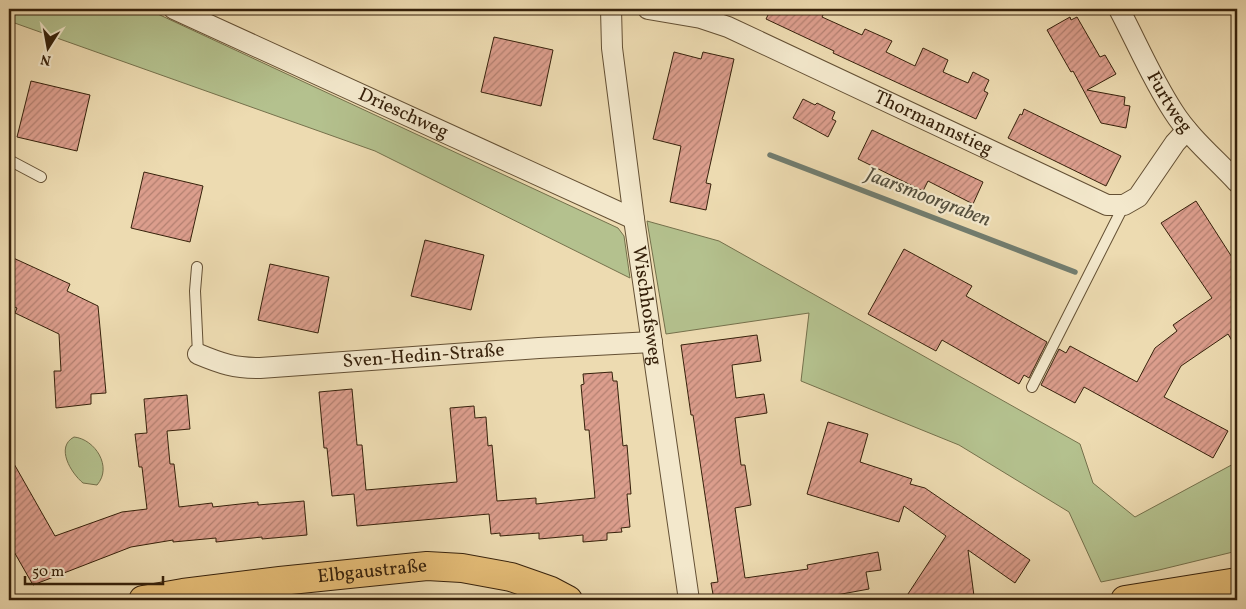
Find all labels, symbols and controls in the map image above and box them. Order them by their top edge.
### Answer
north arrow [22,22,72,72]
text: N [39,49,53,70]
street label: Furtweg [1140,67,1198,139]
street label: Drieschweg [354,82,453,146]
street label: Thormannstieg [870,84,997,162]
water label: Jaarsmoorgraben [860,161,995,235]
street label: Wischhofsweg [625,244,668,367]
street label: Sven-Hedin-Straße [342,338,505,375]
street label: Elbgaustraße [316,553,428,590]
scale bar [25,554,162,586]
text: 50 m [32,562,64,583]

